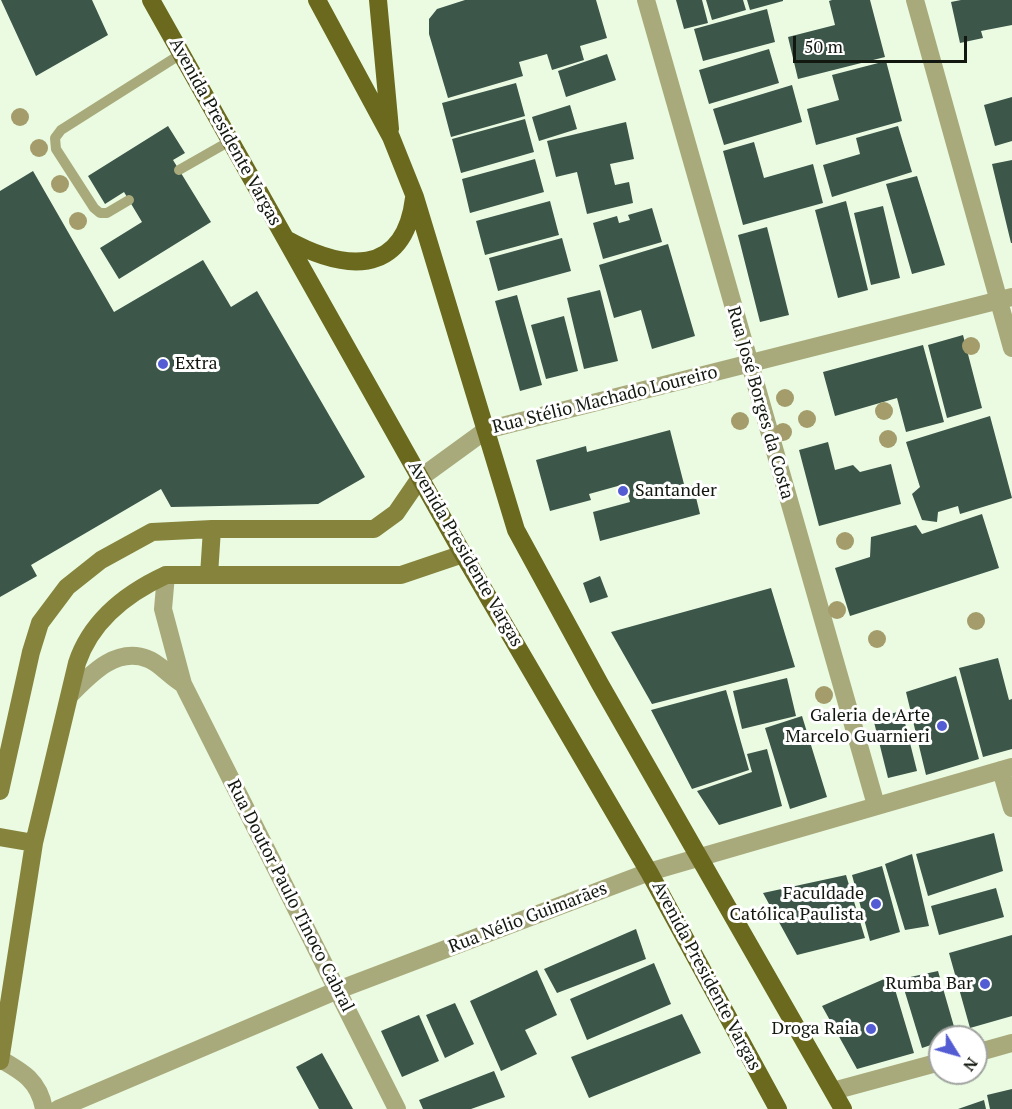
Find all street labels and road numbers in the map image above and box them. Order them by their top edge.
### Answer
street label: Avenida Presidente Vargas [164,34,286,230]
street label: Rua José Borges da Costa [722,304,798,502]
street label: Rua Stélio Machado Loureiro [490,362,720,438]
street label: Avenida Presidente Vargas [403,457,527,651]
street label: Rua Doutor Paulo Tinoco Cabral [222,776,358,1016]
street label: Rua Nélio Guimarães [446,878,610,958]
street label: Avenida Presidente Vargas [647,878,765,1074]

